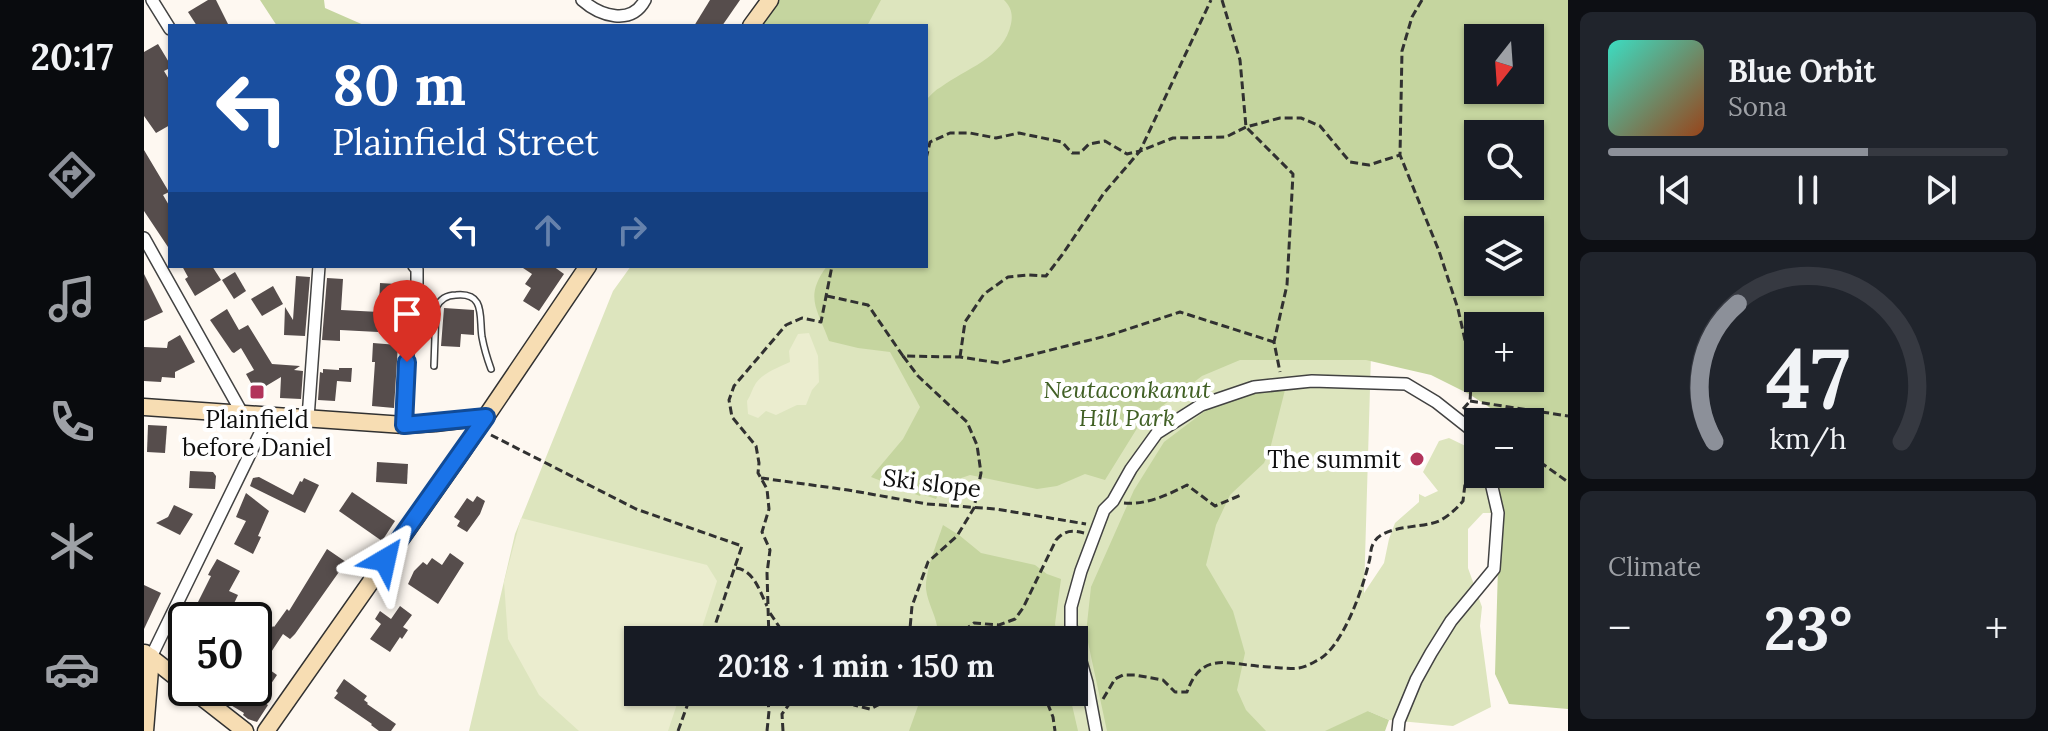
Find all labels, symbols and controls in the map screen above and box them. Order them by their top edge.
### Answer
north arrow [1464,24,1544,104]
map controls [1464,24,1544,488]
text: 20:17 [31,34,113,80]
text: 80 m [332,49,466,120]
text: Blue Orbit [1728,52,1876,90]
icon: left [200,56,304,160]
text: Sona [1728,90,1787,123]
text: Plainfield Street [332,119,599,165]
button: search [1464,120,1544,200]
icon: directions [44,147,100,203]
icon: previous [1653,168,1697,212]
icon: pause [1786,168,1830,212]
icon: next [1919,168,1963,212]
icon: left [442,208,486,252]
icon: ahead [526,208,570,252]
icon: right [610,208,654,252]
button: layers [1464,216,1544,296]
icon: music [44,271,100,327]
pin [373,280,441,362]
icon: arrive [385,292,429,336]
button: + [1464,312,1544,392]
text: 47 [1766,323,1850,430]
park label: Neutaconkanut Hill Park [1043,374,1211,433]
marker: Plainfield before Daniel [248,383,266,401]
icon: phone [44,394,100,450]
place label: Plainfield before Daniel [182,404,332,463]
button: − [1464,408,1544,488]
text: km/h [1769,420,1847,457]
place label: The summit [1267,444,1402,475]
marker: The summit [1408,450,1426,468]
street label: Ski slope [881,462,983,504]
icon: climate [44,518,100,574]
position arrow [343,518,427,602]
text: Climate [1608,550,1701,583]
text: 23° [1764,590,1852,666]
text: − [1608,600,1631,656]
text: + [1985,600,2008,656]
speed limit sign: 50 [168,602,272,706]
icon: car [44,641,100,697]
text: 20:18 · 1 min · 150 m [718,647,994,685]

